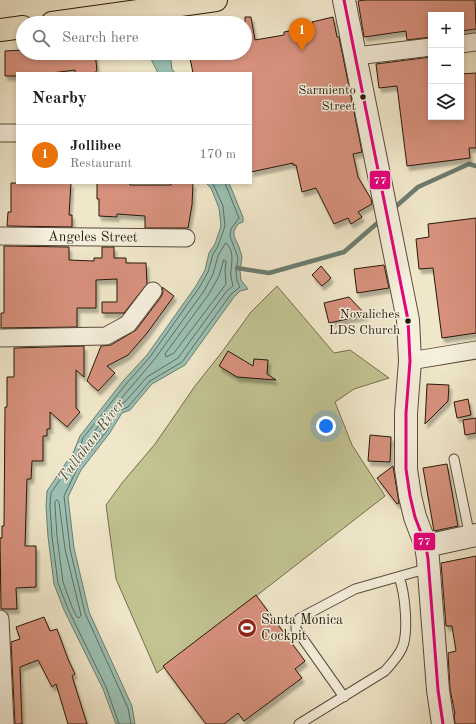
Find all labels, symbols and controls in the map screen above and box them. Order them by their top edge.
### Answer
map controls [428,12,464,120]
button: + [428,12,464,48]
search box [16,16,252,60]
pin: 1 [289,18,315,51]
icon: search [30,27,52,49]
text: Search here [62,31,139,46]
button: − [428,48,464,84]
place label: Sarmiento Street [298,84,356,113]
button: layers [428,84,464,120]
text: Nearby [32,90,87,107]
marker: Sarmiento Street [358,92,368,102]
text: Jollibee [70,139,121,154]
text: 1 [41,148,49,161]
text: 170 m [199,148,236,161]
text: Restaurant [70,157,132,170]
line badge: 77 [369,170,391,190]
text: 77 [374,176,386,187]
street label: Angeles Street [48,230,138,244]
place label: Novaliches LDS Church [329,308,400,337]
marker: Novaliches LDS Church [403,316,413,326]
water label: Tullahan River [56,396,128,485]
your location [316,416,336,436]
line badge: 77 [413,532,436,551]
text: 77 [418,537,430,548]
place label: Santa Monica Cockpit [261,613,343,643]
sports icon: Santa Monica Cockpit [236,617,258,639]

